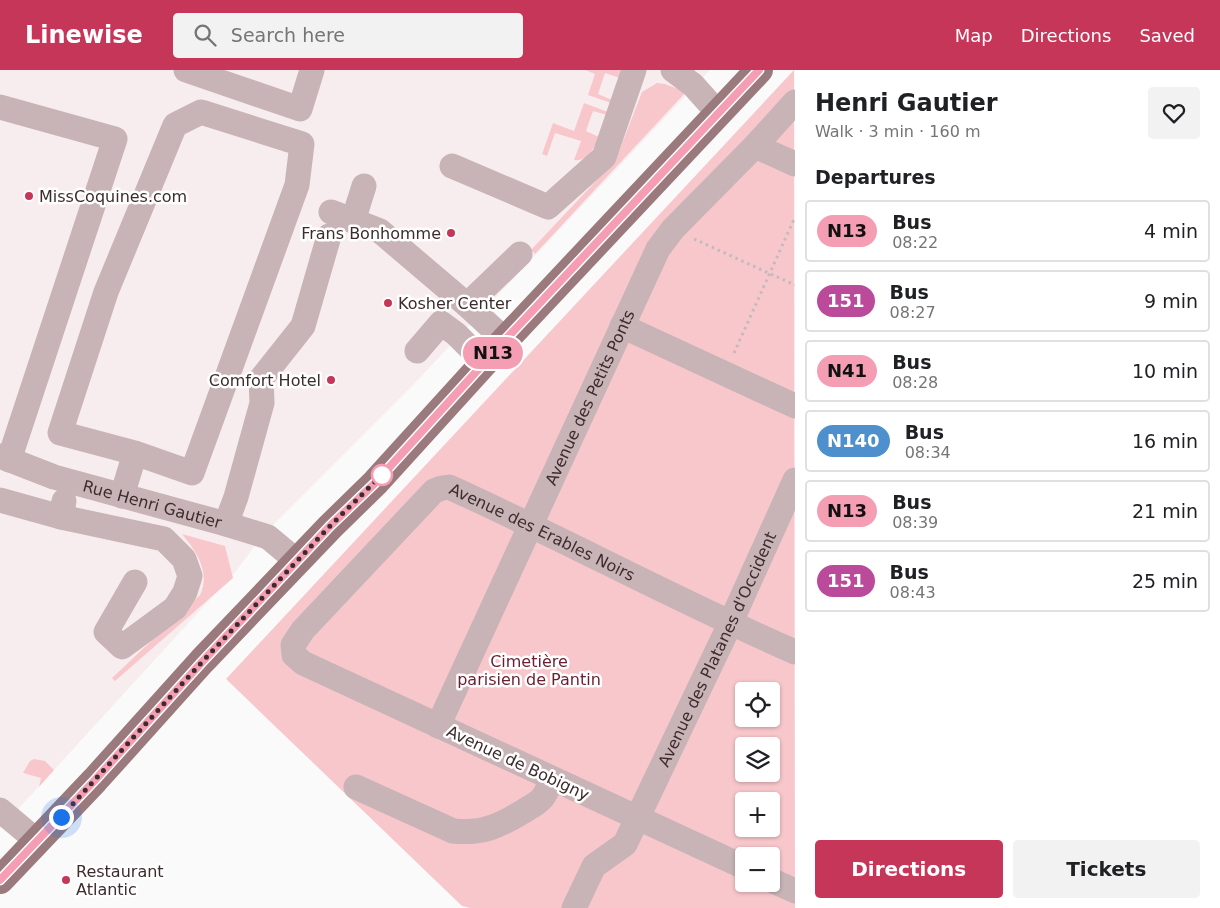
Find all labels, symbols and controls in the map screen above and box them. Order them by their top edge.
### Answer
search box [173,13,523,58]
text: Linewise [25,21,143,49]
icon: search [191,21,219,49]
text: Search here [231,24,345,46]
text: Map [955,25,993,46]
text: Directions [1021,25,1111,46]
text: Saved [1139,25,1195,46]
button: heart [1148,87,1200,139]
text: Henri Gautier [815,89,998,117]
text: Walk · 3 min · 160 m [815,122,980,141]
text: Departures [815,166,936,188]
place label: MissCoquines.com [39,187,187,206]
marker: MissCoquines.com [23,190,35,202]
text: Bus [892,211,931,233]
text: N13 [827,220,867,241]
text: 4 min [1144,220,1198,242]
place label: Frans Bonhomme [301,224,441,243]
marker: Frans Bonhomme [445,227,457,239]
text: 08:22 [892,233,938,252]
text: Bus [890,281,929,303]
text: 151 [827,290,865,311]
text: 9 min [1144,290,1198,312]
place label: Kosher Center [398,294,512,313]
marker: Kosher Center [382,297,394,309]
text: 08:27 [890,303,936,322]
street label: Avenue des Petits Ponts [541,307,638,488]
line badge: N13 [464,337,522,369]
text: N13 [473,342,513,363]
text: Bus [892,351,931,373]
text: N41 [827,360,867,381]
text: 10 min [1132,360,1198,382]
place label: Comfort Hotel [209,371,321,390]
text: 08:28 [892,373,938,392]
marker: Comfort Hotel [325,374,337,386]
text: Bus [905,421,944,443]
text: N140 [827,430,880,451]
text: 16 min [1132,430,1198,452]
text: 08:34 [905,443,951,462]
unlabelled marker [371,464,393,486]
street label: Rue Henri Gautier [81,476,224,532]
street label: Avenue des Erables Noirs [447,479,638,585]
text: Bus [892,491,931,513]
text: N13 [827,500,867,521]
text: 21 min [1132,500,1198,522]
text: 08:39 [892,513,938,532]
street label: Avenue des Platanes d'Occident [654,529,780,770]
text: Bus [890,561,929,583]
text: 151 [827,570,865,591]
text: 25 min [1132,570,1198,592]
text: 08:43 [890,583,936,602]
park label: Cimetière parisien de Pantin [457,652,601,689]
map controls [735,682,780,892]
button: locate [735,682,780,727]
street label: Avenue de Bobigny [444,722,592,804]
button: layers [735,737,780,782]
button: + [735,792,780,837]
your location [49,805,74,830]
button: Directions [815,840,1003,898]
button: Tickets [1013,840,1200,898]
button: − [735,847,780,892]
place label: Restaurant Atlantic [76,862,164,899]
marker: Restaurant Atlantic [60,874,72,886]

